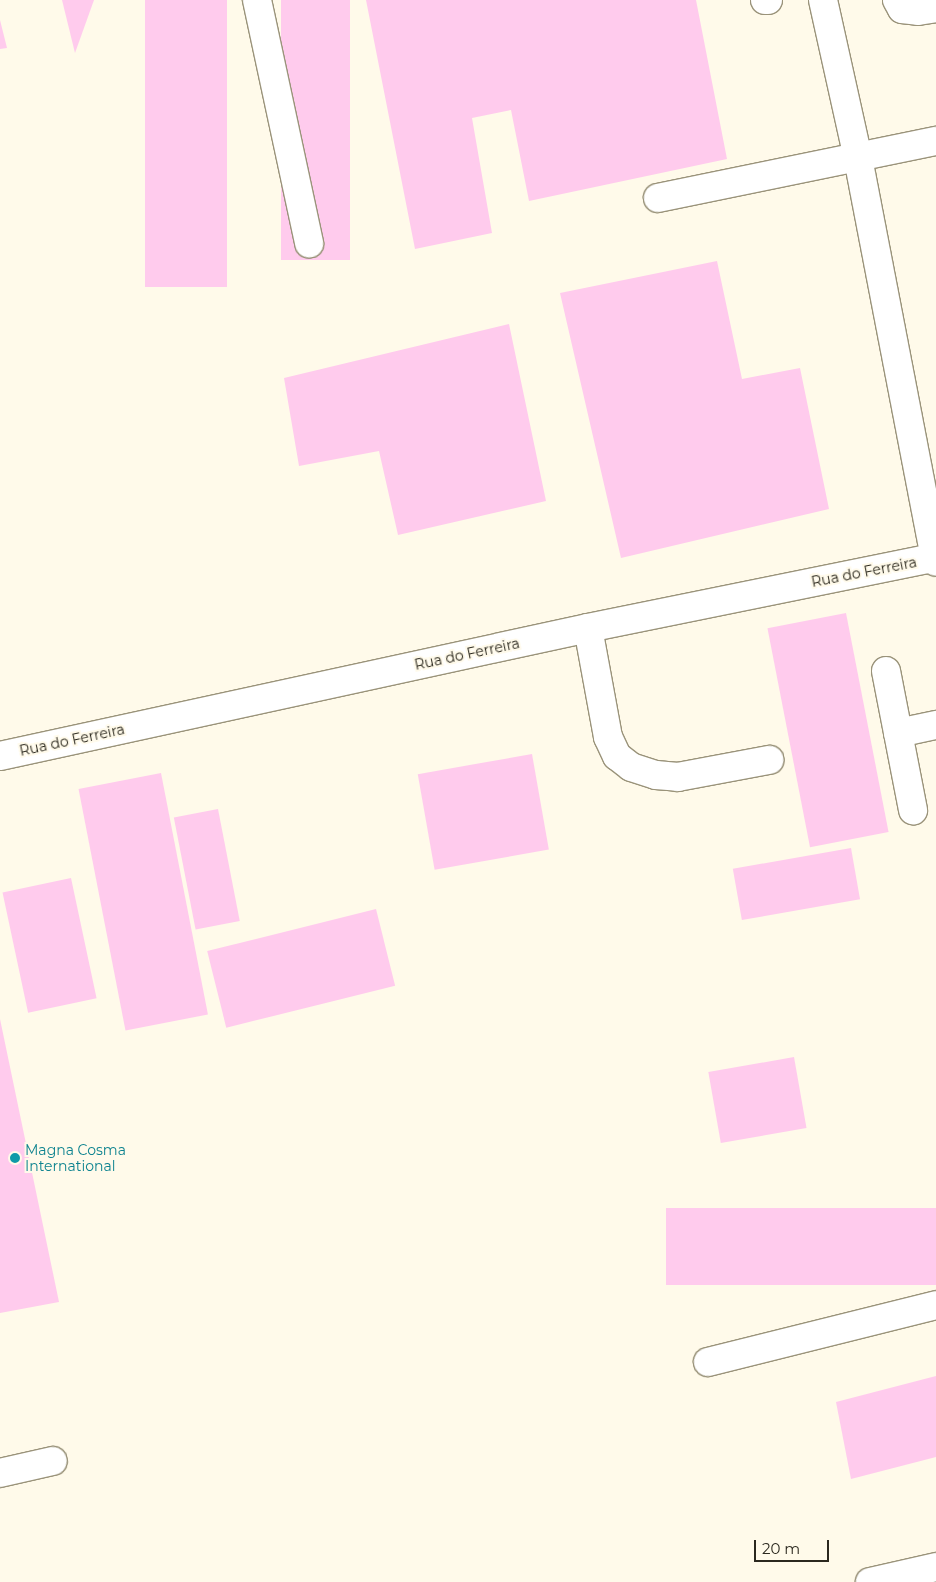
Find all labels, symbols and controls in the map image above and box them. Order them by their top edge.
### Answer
street label: Rua do Ferreira [810,554,918,590]
street label: Rua do Ferreira [413,635,521,673]
street label: Rua do Ferreira [18,721,126,759]
place label: Magna Cosma International [25,1142,126,1174]
marker: Magna Cosma International [9,1152,21,1164]
scale bar [756,1530,831,1562]
text: 20 m [762,1539,800,1558]

